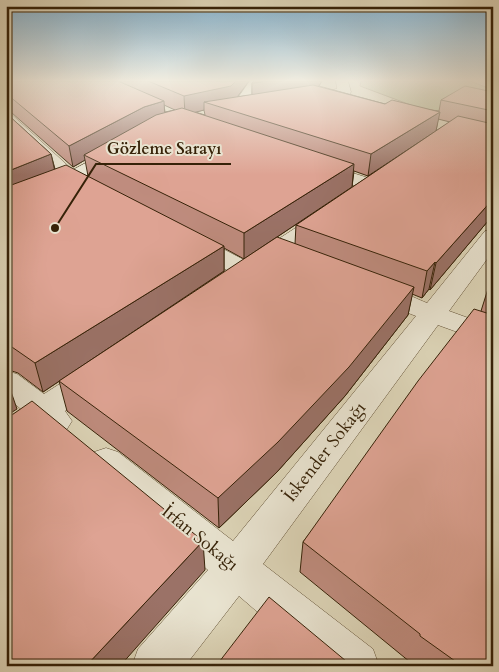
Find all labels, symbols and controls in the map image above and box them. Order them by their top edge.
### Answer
callout: Gözleme Sarayı [96,133,231,164]
text: Gözleme Sarayı [107,138,221,160]
street label: İskender Sokağı [278,397,372,507]
street label: İrfan Sokağı [156,499,244,577]

